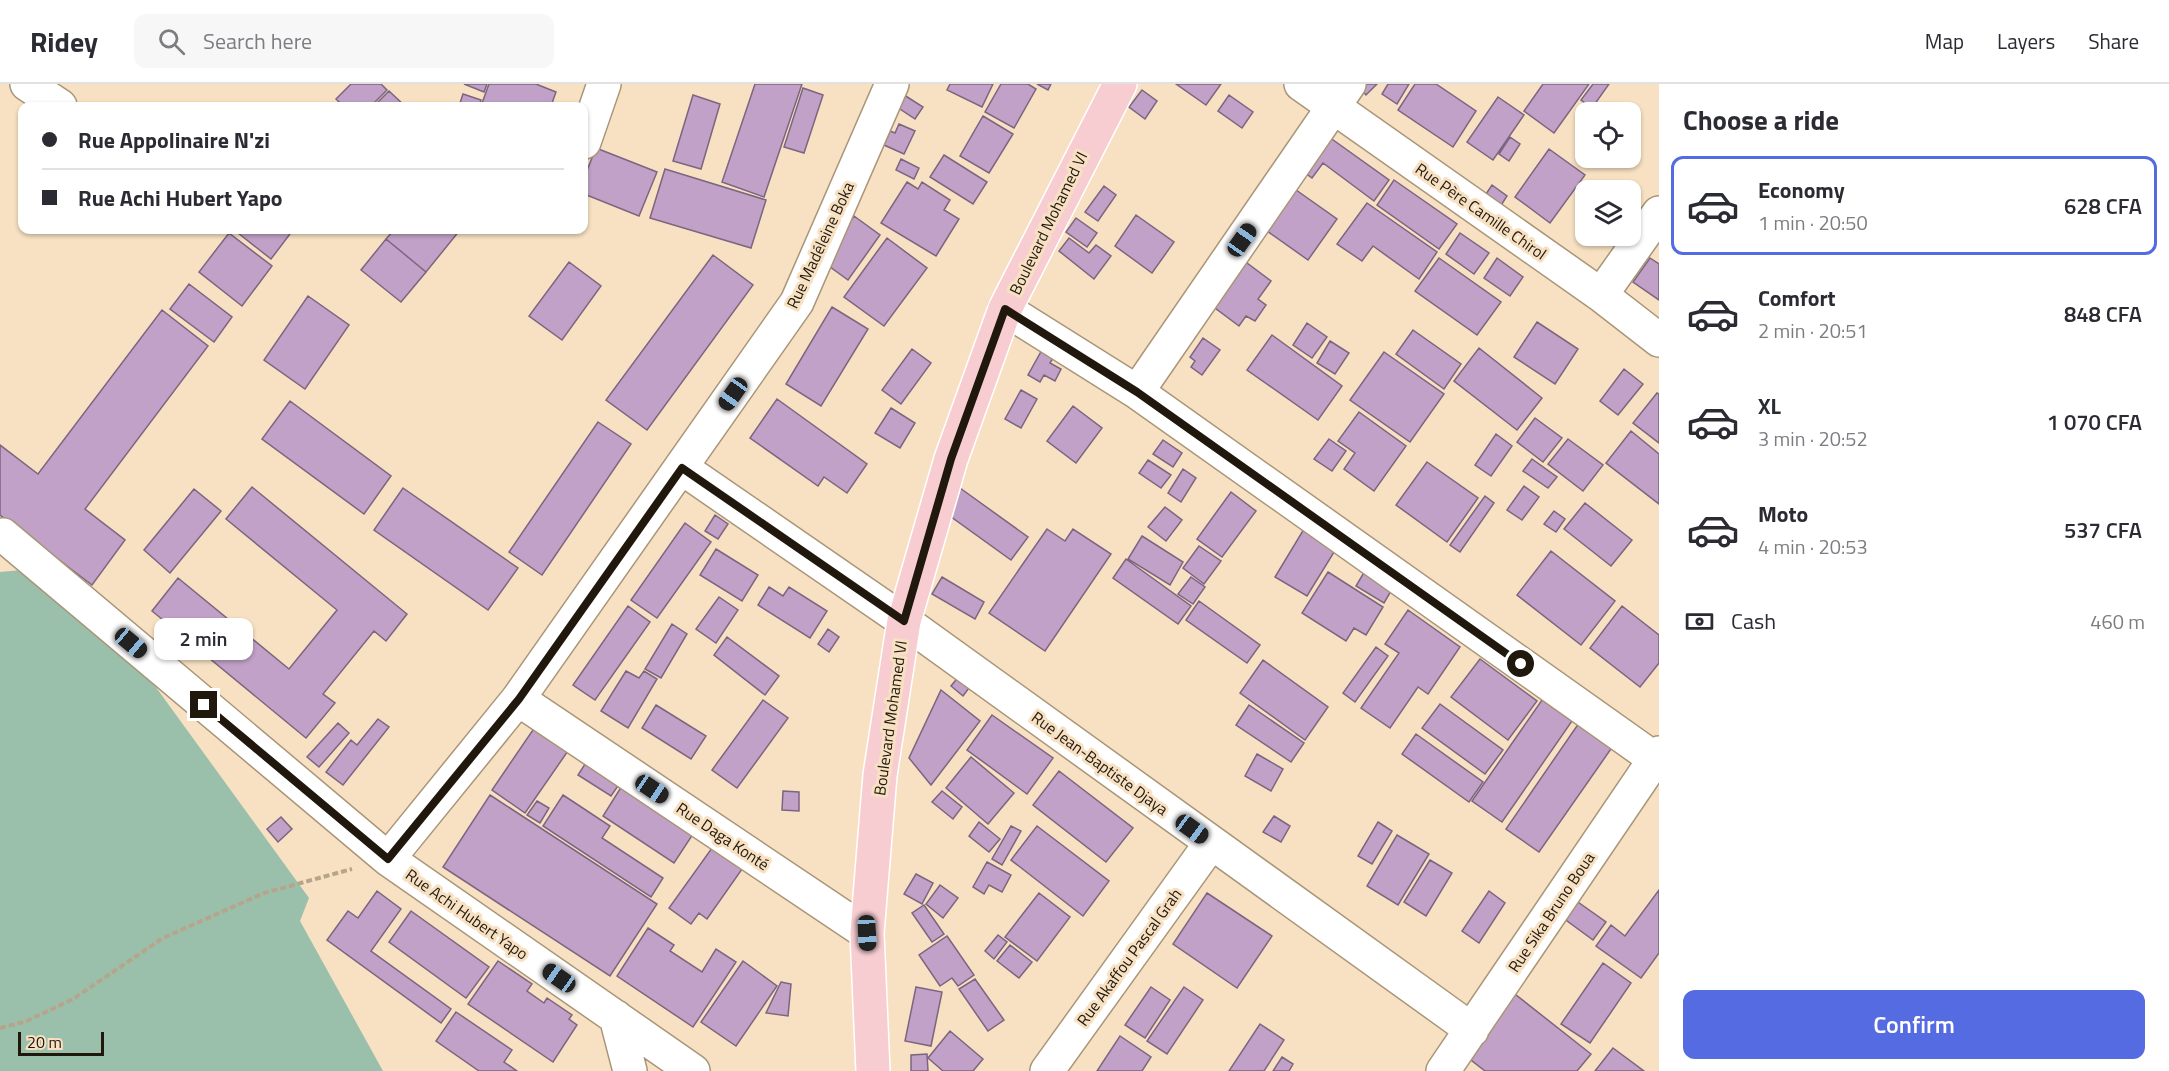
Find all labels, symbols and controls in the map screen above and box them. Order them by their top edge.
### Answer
search box [134,14,554,68]
text: Ridey [30,20,98,63]
text: Search here [203,24,312,58]
icon: search [155,25,188,58]
text: Map [1925,25,1964,57]
text: Layers [1997,25,2055,57]
text: Share [2088,25,2139,57]
text: Choose a ride [1683,99,1839,140]
map controls [1575,102,1641,246]
button: locate [1575,102,1641,168]
text: Rue Appolinaire N'zi [78,123,270,157]
street label: Boulevard Mohamed VI [1003,147,1093,299]
street label: Rue Père Camille Chirol [1411,157,1551,265]
text: Economy [1758,173,1845,207]
street label: Rue Madéleine Boka [780,178,860,312]
icon: car [1686,179,1740,233]
button: layers [1575,180,1641,246]
text: Rue Achi Hubert Yapo [78,181,283,215]
text: 628 CFA [2064,189,2142,223]
text: 1 min · 20:50 [1758,207,1868,238]
car [1224,220,1260,260]
text: Comfort [1758,281,1836,315]
icon: car [1686,287,1740,341]
text: 848 CFA [2064,297,2142,331]
text: 2 min · 20:51 [1758,315,1868,346]
car [715,374,751,414]
text: XL [1758,389,1781,423]
icon: car [1686,395,1740,449]
text: 1 070 CFA [2047,405,2142,439]
text: 3 min · 20:52 [1758,423,1868,454]
text: Moto [1758,497,1808,531]
icon: car [1686,503,1740,557]
text: 537 CFA [2064,513,2142,547]
text: 4 min · 20:53 [1758,531,1868,562]
text: Cash [1731,604,1776,638]
icon: cash [1683,605,1716,638]
text: 460 m [2090,606,2145,637]
callout: 2 min [154,618,254,660]
text: 2 min [179,623,228,654]
car [111,625,151,661]
street label: Boulevard Mohamed VI [867,639,913,797]
route start [1507,650,1534,677]
route end [190,691,217,718]
street label: Rue Jean-Baptiste Djaya [1027,705,1173,821]
car [632,771,672,807]
street label: Rue Daga Konté [672,796,774,876]
car [1172,811,1212,847]
street label: Rue Sika Bruno Boua [1502,847,1600,977]
street label: Rue Achi Hubert Yapo [401,863,533,965]
street label: Rue Akaffou Pascal Grah [1071,883,1187,1031]
car [857,915,877,951]
car [539,960,579,996]
button: Confirm [1683,990,2145,1059]
scale bar [18,1029,104,1056]
text: 20 m [27,1030,62,1054]

